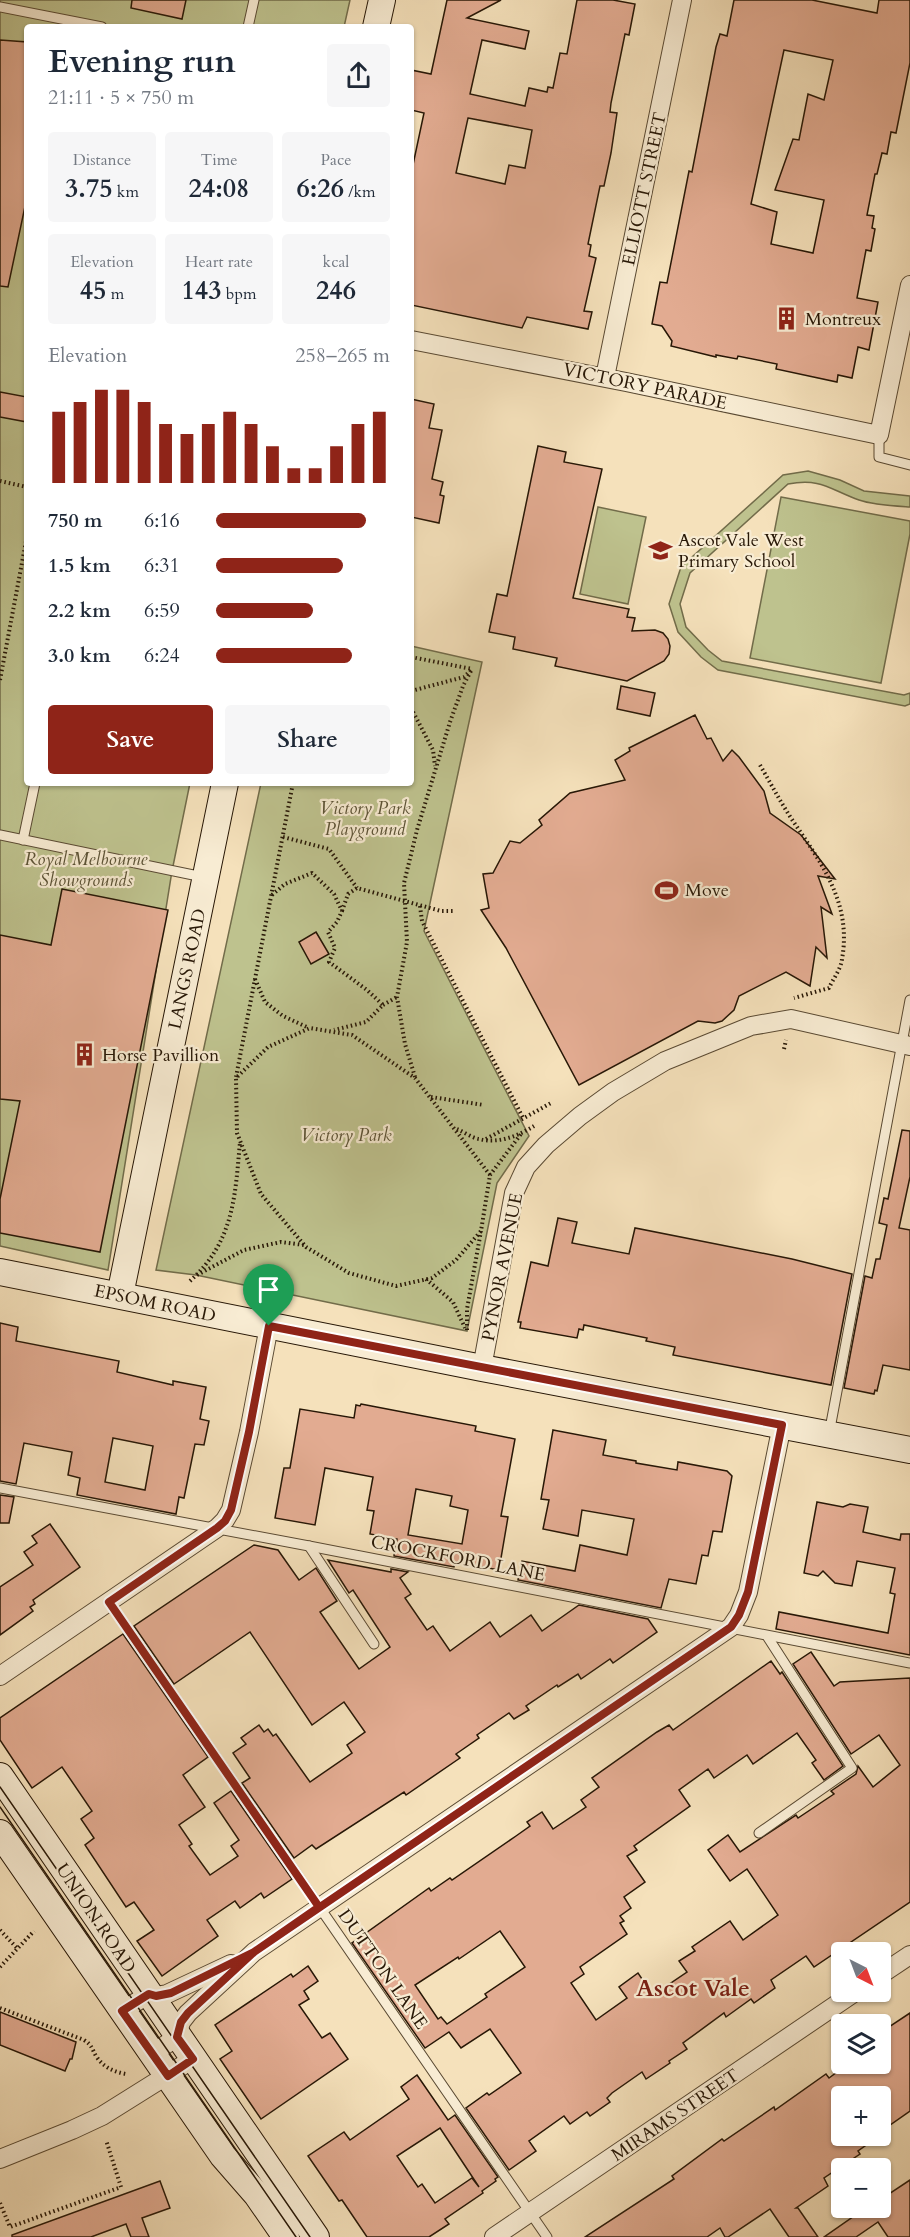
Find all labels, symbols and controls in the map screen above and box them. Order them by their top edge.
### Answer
text: Evening run [48,39,236,84]
button: share [327,44,390,107]
text: 21:11 · 5 × 750 m [48,84,194,111]
street label: ELLIOTT STREET [616,110,673,268]
text: Distance [73,149,131,171]
text: Time [200,149,238,171]
text: Pace [321,149,351,171]
text: 3.75 [65,171,113,206]
text: 24:08 [189,171,249,206]
text: 6:26 [296,171,344,206]
text: km [113,181,139,203]
text: /km [344,181,376,203]
text: Elevation [70,251,134,273]
text: Heart rate [185,251,253,273]
text: kcal [323,251,349,273]
text: 45 [80,273,106,308]
text: 143 [182,273,222,308]
text: 246 [316,273,356,308]
text: m [106,283,124,305]
text: bpm [222,283,256,305]
building icon: Montreux [774,306,800,332]
place label: Montreux [805,307,881,332]
text: Elevation [48,342,127,369]
text: 258–265 m [295,342,390,369]
street label: VICTORY PARADE [561,357,729,416]
text: 750 m [48,507,103,534]
text: 6:16 [144,507,180,534]
place label: Ascot Vale West Primary School [678,528,804,574]
school or university icon: Ascot Vale West Primary School [647,537,673,563]
text: 1.5 km [48,552,111,579]
text: 6:31 [144,552,180,579]
text: 2.2 km [48,597,111,624]
text: 6:59 [144,597,180,624]
text: 3.0 km [48,642,111,669]
text: 6:24 [144,642,180,669]
button: Save [48,705,213,774]
button: Share [225,705,390,774]
park label: Victory Park Playground [319,796,411,842]
park label: Royal Melbourne Showgrounds [25,847,149,893]
sports icon: Move [654,877,680,903]
place label: Move [685,878,729,903]
street label: LANGS ROAD [163,907,212,1032]
building icon: Horse Pavillion [71,1042,97,1068]
place label: Horse Pavillion [102,1043,220,1068]
park label: Victory Park [300,1123,392,1148]
street label: PYNOR AVENUE [476,1191,529,1343]
pin [243,1264,294,1326]
icon: arrive [252,1273,285,1306]
street label: EPSOM ROAD [92,1278,218,1329]
street label: CROCKFORD LANE [369,1529,547,1588]
street label: UNION ROAD [50,1858,142,1978]
street label: DUTTON LANE [332,1904,433,2034]
north arrow [831,1942,891,2002]
map controls [831,1942,891,2218]
district label: Ascot Vale [636,1972,750,2005]
button: layers [831,2014,891,2074]
street label: MIRAMS STREET [606,2063,744,2168]
button: + [831,2086,891,2146]
button: − [831,2158,891,2218]

